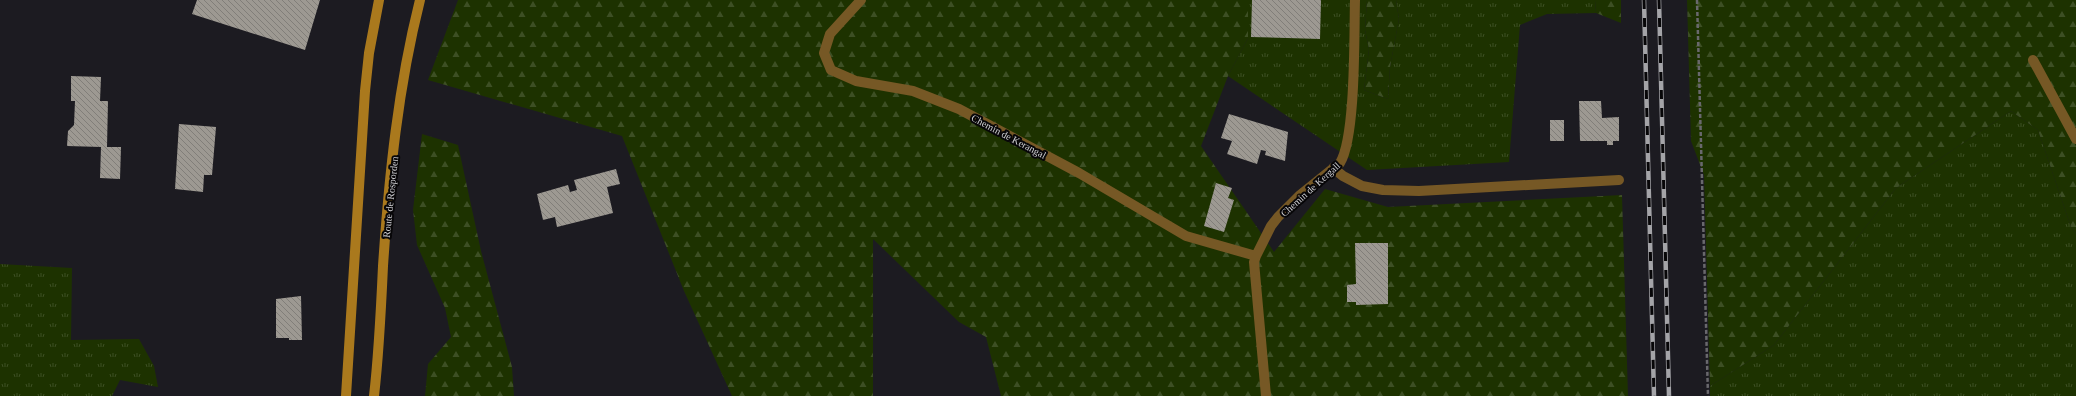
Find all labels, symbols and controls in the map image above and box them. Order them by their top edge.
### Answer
street label: Chemin de Kerangal [970,112,1048,161]
street label: Route de Rosporden [381,156,400,238]
street label: Chemin de Kergall [1278,160,1342,219]

